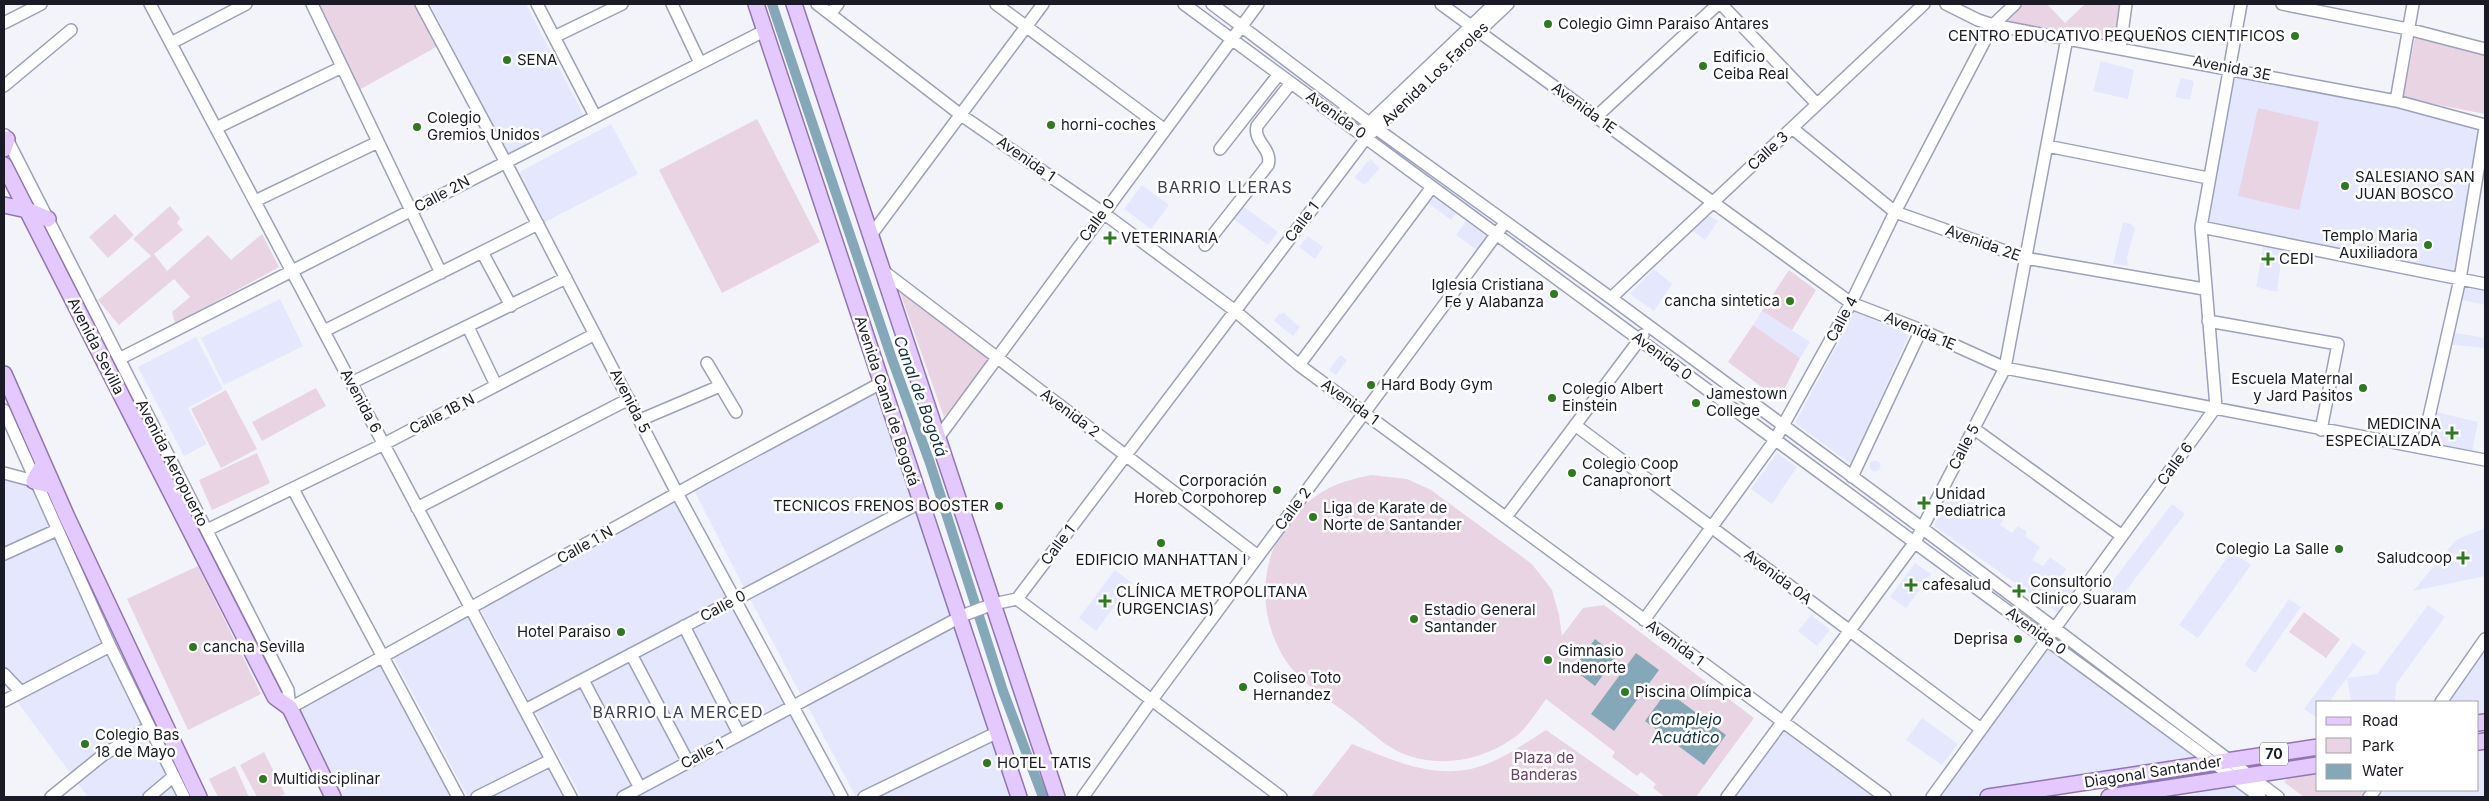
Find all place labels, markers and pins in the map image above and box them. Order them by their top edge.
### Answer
place label: Colegio Gimn Paraiso Antares [1558,14,1769,33]
marker: Colegio Gimn Paraiso Antares [1542,18,1554,30]
place label: CENTRO EDUCATIVO PEQUEÑOS CIENTIFICOS [1948,26,2285,45]
marker: CENTRO EDUCATIVO PEQUEÑOS CIENTIFICOS [2289,30,2301,42]
place label: Edificio Ceiba Real [1713,47,1789,83]
place label: SENA [517,50,557,69]
marker: SENA [501,54,513,66]
marker: Edificio Ceiba Real [1697,60,1709,72]
place label: Colegio Gremios Unidos [427,108,540,144]
place label: horni-coches [1061,115,1156,134]
marker: horni-coches [1045,119,1057,131]
marker: Colegio Gremios Unidos [411,121,423,133]
place label: SALESIANO SAN JUAN BOSCO [2355,167,2475,203]
marker: SALESIANO SAN JUAN BOSCO [2339,180,2351,192]
place label: Templo Maria Auxiliadora [2322,226,2418,262]
place label: VETERINARIA [1121,228,1218,247]
marker: VETERINARIA [1103,231,1117,245]
marker: Templo Maria Auxiliadora [2422,239,2434,251]
place label: CEDI [2279,249,2314,268]
marker: CEDI [2261,252,2275,266]
place label: Iglesia Cristiana Fe y Alabanza [1432,275,1544,311]
marker: Iglesia Cristiana Fe y Alabanza [1548,288,1560,300]
place label: cancha sintetica [1664,291,1780,310]
marker: cancha sintetica [1784,295,1796,307]
place label: Escuela Maternal y Jard Pasitos [2231,369,2353,405]
place label: Hard Body Gym [1381,375,1493,394]
marker: Hard Body Gym [1365,379,1377,391]
place label: Colegio Albert Einstein [1562,379,1663,415]
marker: Escuela Maternal y Jard Pasitos [2357,382,2369,394]
place label: Jamestown College [1706,384,1787,420]
marker: Colegio Albert Einstein [1546,392,1558,404]
marker: Jamestown College [1690,397,1702,409]
place label: MEDICINA ESPECIALIZADA [2325,414,2441,450]
marker: MEDICINA ESPECIALIZADA [2445,426,2459,440]
place label: Colegio Coop Canapronort [1582,454,1679,490]
marker: Colegio Coop Canapronort [1566,467,1578,479]
place label: Corporación Horeb Corpohorep [1134,471,1267,507]
marker: Corporación Horeb Corpohorep [1271,484,1283,496]
place label: Unidad Pediatrica [1935,484,2006,520]
place label: TECNICOS FRENOS BOOSTER [773,496,989,515]
marker: Unidad Pediatrica [1917,496,1931,510]
place label: Liga de Karate de Norte de Santander [1323,498,1462,534]
marker: TECNICOS FRENOS BOOSTER [993,500,1005,512]
marker: Liga de Karate de Norte de Santander [1307,511,1319,523]
marker: EDIFICIO MANHATTAN I [1155,537,1167,549]
place label: Colegio La Salle [2215,539,2329,558]
marker: Colegio La Salle [2333,543,2345,555]
place label: Saludcoop [2377,548,2452,567]
place label: EDIFICIO MANHATTAN I [1076,550,1246,569]
marker: Saludcoop [2456,551,2470,565]
place label: Consultorio Clinico Suaram [2030,572,2137,608]
place label: cafesalud [1922,575,1991,594]
marker: cafesalud [1904,578,1918,592]
place label: CLÍNICA METROPOLITANA (URGENCIAS) [1116,582,1307,618]
marker: Consultorio Clinico Suaram [2012,584,2026,598]
marker: CLÍNICA METROPOLITANA (URGENCIAS) [1098,594,1112,608]
place label: Estadio General Santander [1424,600,1536,636]
marker: Estadio General Santander [1408,613,1420,625]
place label: Hotel Paraiso [517,622,611,641]
marker: Hotel Paraiso [615,626,627,638]
place label: Deprisa [1953,629,2008,648]
marker: Deprisa [2012,633,2024,645]
place label: cancha Sevilla [203,637,305,656]
marker: cancha Sevilla [187,641,199,653]
place label: Gimnasio Indenorte [1558,641,1626,677]
marker: Gimnasio Indenorte [1542,654,1554,666]
place label: Coliseo Toto Hernandez [1253,668,1341,704]
marker: Coliseo Toto Hernandez [1237,681,1249,693]
place label: Piscina Olímpica [1635,682,1752,701]
marker: Piscina Olímpica [1619,686,1631,698]
place label: Colegio Bas 18 de Mayo [95,725,180,761]
marker: Colegio Bas 18 de Mayo [79,738,91,750]
place label: HOTEL TATIS [997,753,1091,772]
marker: HOTEL TATIS [981,757,993,769]
place label: Multidisciplinar [273,769,380,788]
marker: Multidisciplinar [257,773,269,785]

